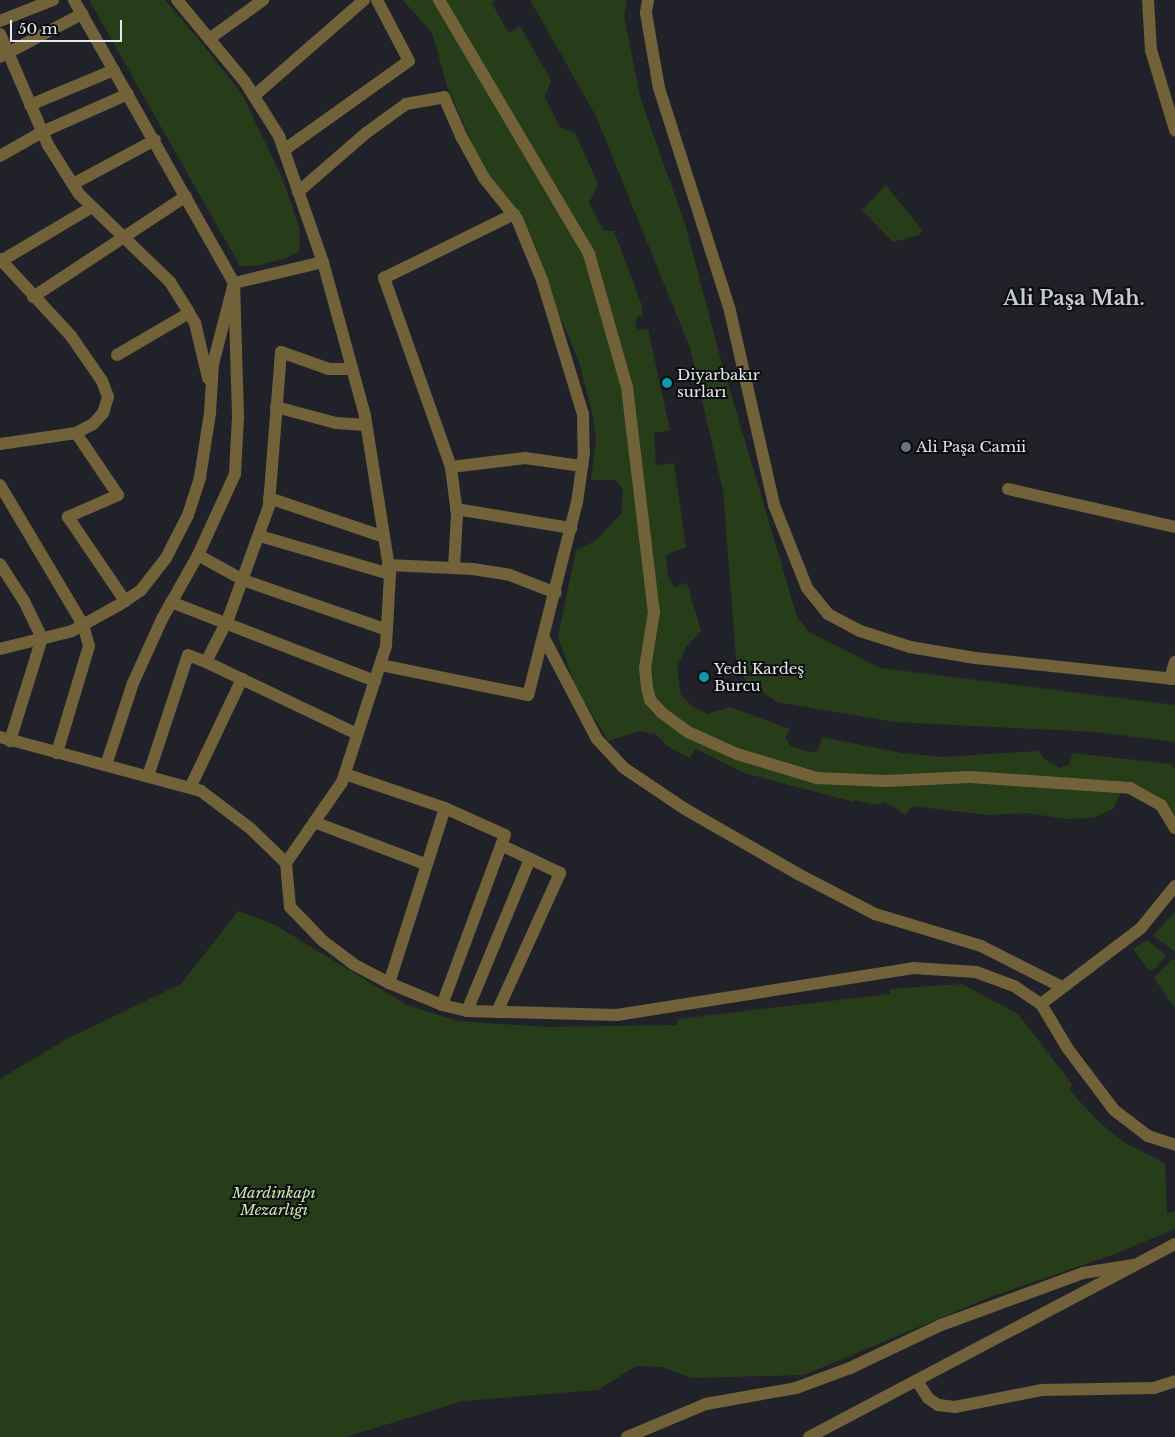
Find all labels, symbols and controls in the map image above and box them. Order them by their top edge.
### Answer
scale bar [12,10,125,42]
text: 50 m [18,19,58,38]
district label: Ali Paşa Mah. [1003,286,1145,310]
place label: Diyarbakır surları [677,365,760,400]
marker: Diyarbakır surları [661,377,673,389]
place label: Ali Paşa Camii [916,438,1026,456]
marker: Ali Paşa Camii [900,441,912,453]
place label: Yedi Kardeş Burcu [714,659,804,694]
marker: Yedi Kardeş Burcu [698,671,710,683]
park label: Mardinkapı Mezarlığı [232,1183,316,1218]

